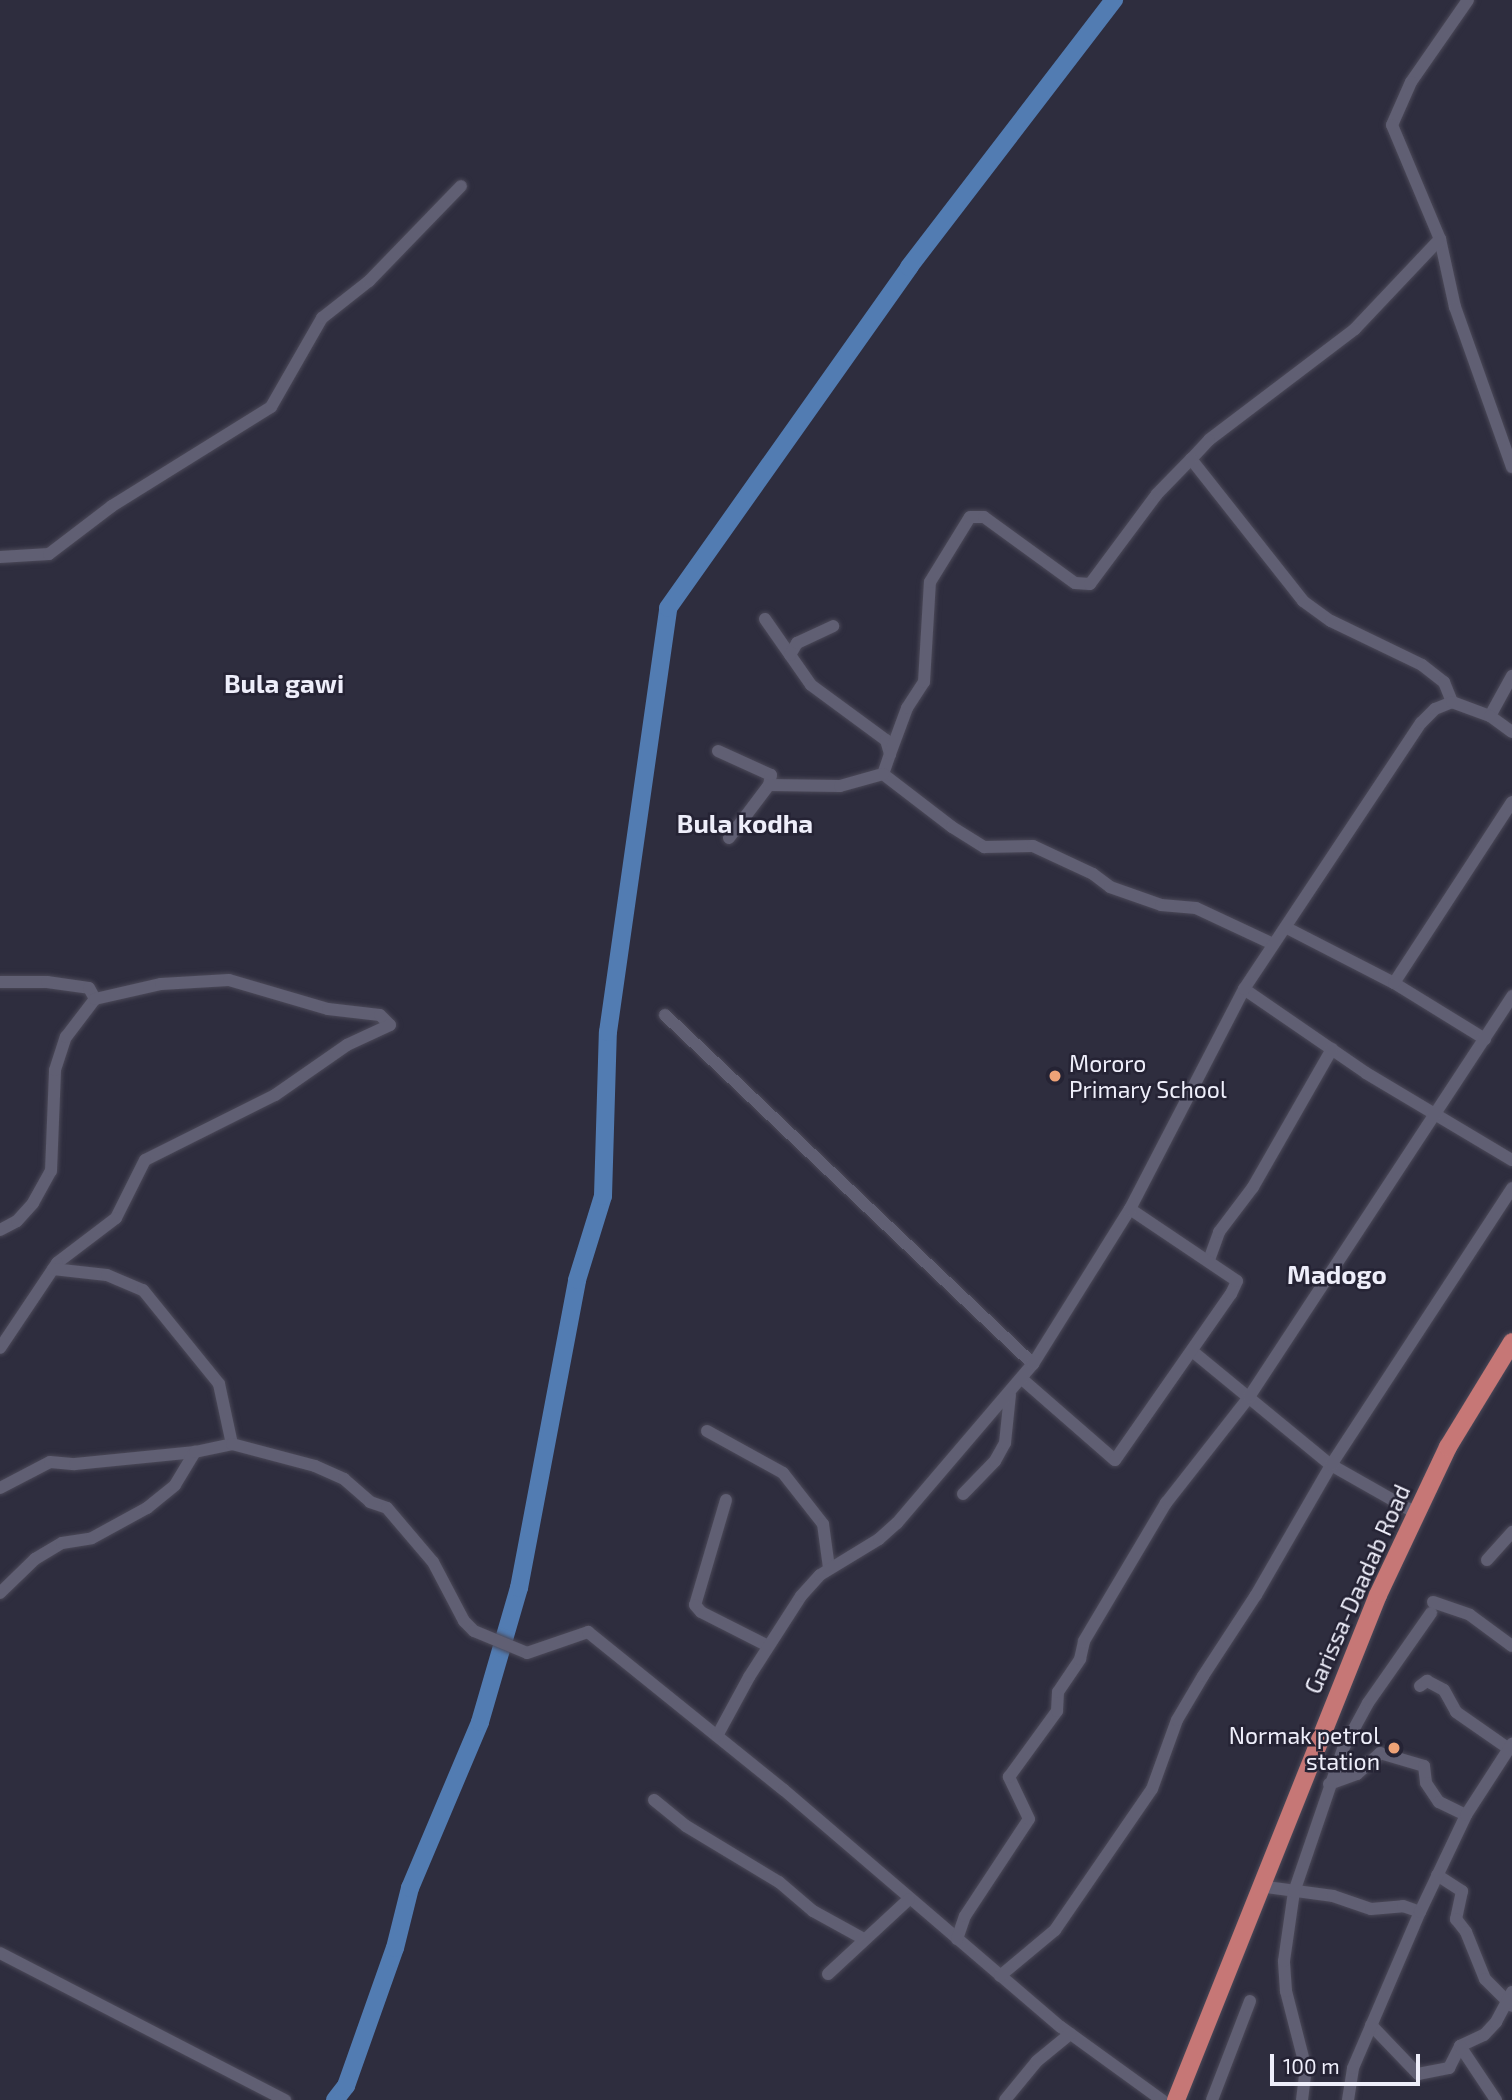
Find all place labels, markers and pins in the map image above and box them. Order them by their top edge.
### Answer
place label: Mororo Primary School [1069,1049,1227,1103]
marker: Mororo Primary School [1047,1068,1063,1084]
place label: Normak petrol station [1229,1721,1380,1775]
marker: Normak petrol station [1386,1740,1402,1756]

